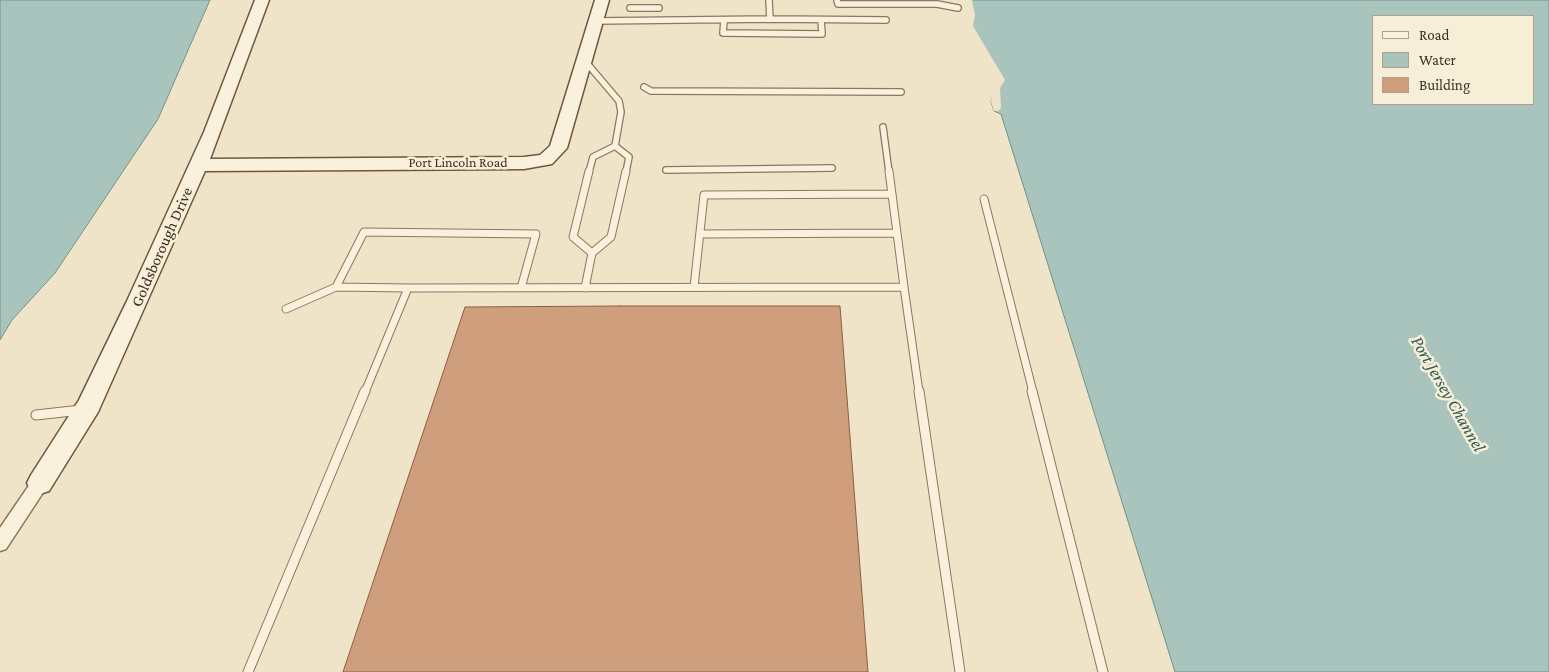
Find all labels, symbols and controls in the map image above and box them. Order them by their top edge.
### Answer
legend [1372,15,1534,105]
text: Road [1419,27,1449,43]
text: Water [1419,52,1456,68]
text: Building [1419,77,1470,93]
street label: Port Lincoln Road [409,155,507,171]
street label: Goldsborough Drive [127,184,197,310]
water label: Port Jersey Channel [1406,332,1490,456]

